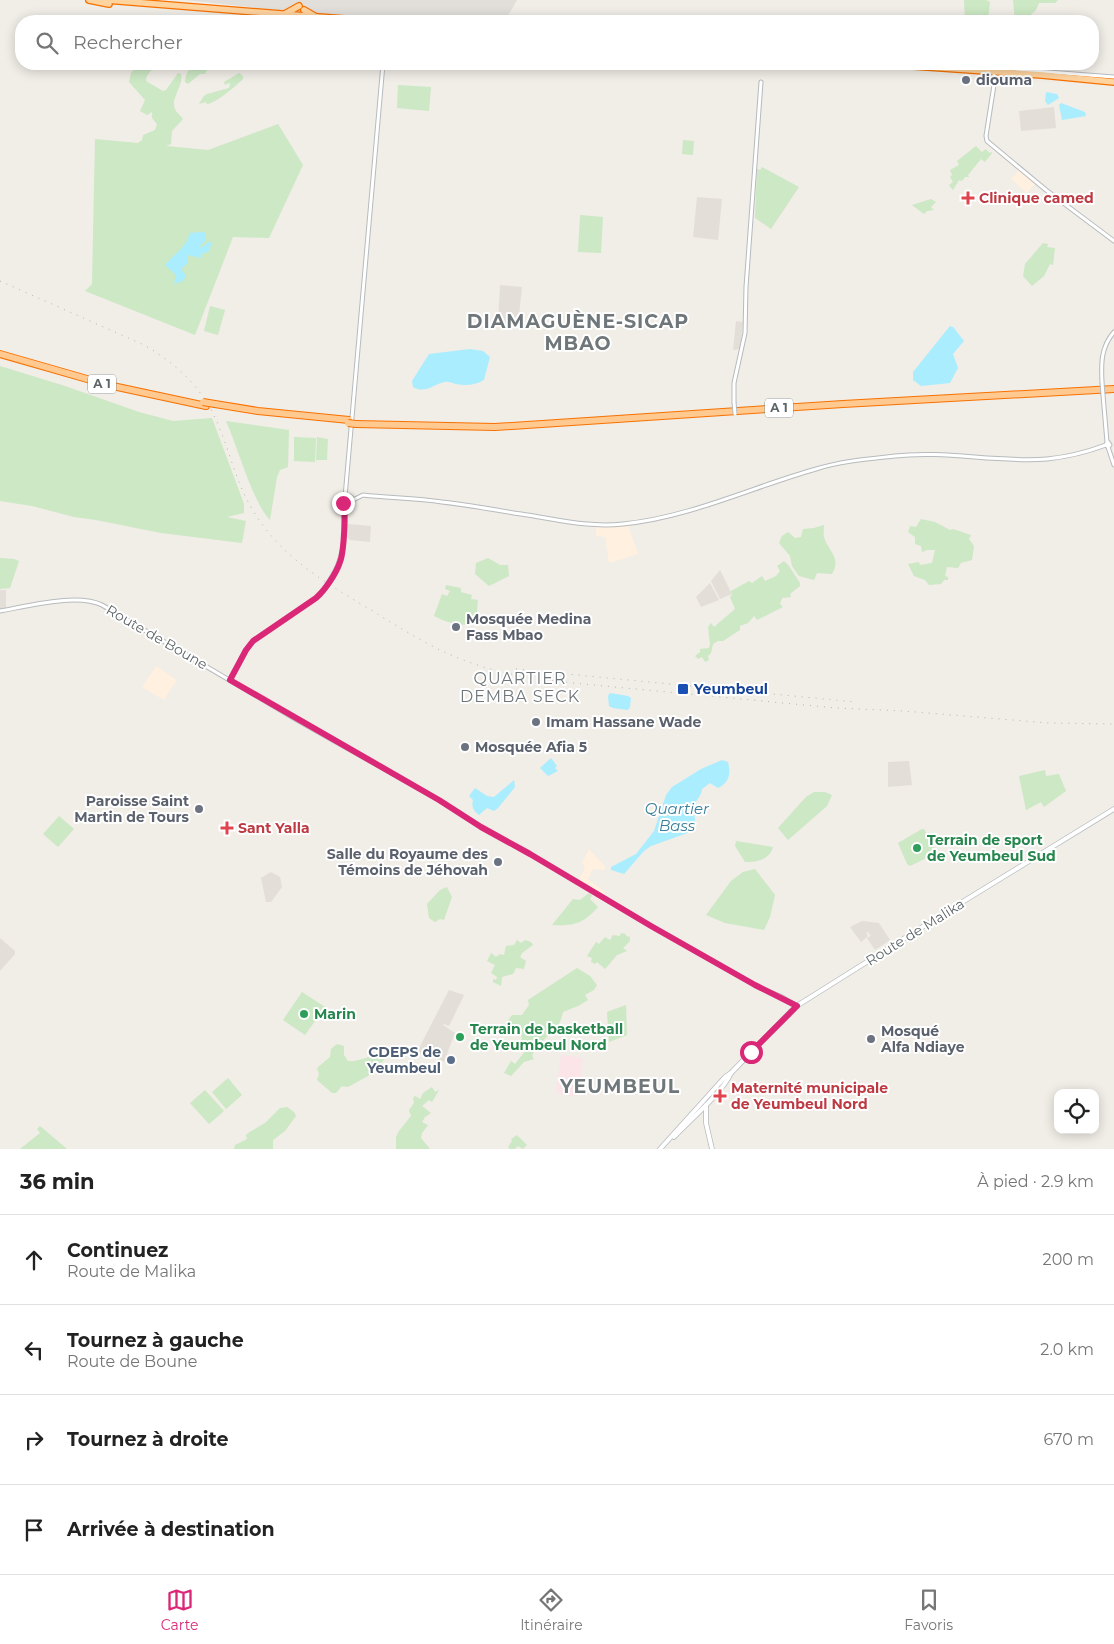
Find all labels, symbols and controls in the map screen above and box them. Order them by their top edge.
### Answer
search box [15,15,1099,70]
icon: search [33,29,61,57]
text: Rechercher [73,31,183,54]
place label: diouma [976,71,1032,89]
marker: diouma [960,74,972,86]
place label: Clinique camed [979,189,1094,207]
marker: Clinique camed [961,191,975,205]
district label: DIAMAGUÈNE-SICAP MBAO [467,310,689,355]
road number: A 1 [88,374,116,394]
road number: A 1 [765,398,793,418]
route end [332,492,355,515]
street label: Route de Boune [103,601,211,673]
place label: Mosquée Medina Fass Mbao [466,610,591,644]
marker: Mosquée Medina Fass Mbao [450,621,462,633]
district label: QUARTIER DEMBA SECK [460,669,580,706]
place label: Yeumbeul [693,680,768,698]
marker: Yeumbeul [676,682,690,696]
place label: Imam Hassane Wade [546,713,701,731]
marker: Imam Hassane Wade [530,716,542,728]
place label: Mosquée Afia 5 [475,738,587,756]
marker: Mosquée Afia 5 [459,741,471,753]
place label: Paroisse Saint Martin de Tours [74,792,190,826]
water label: Quartier Bass [645,799,710,835]
marker: Paroisse Saint Martin de Tours [193,803,205,815]
place label: Sant Yalla [238,819,310,837]
marker: Sant Yalla [220,821,234,835]
place label: Terrain de sport de Yeumbeul Sud [927,831,1056,865]
marker: Terrain de sport de Yeumbeul Sud [911,842,923,854]
place label: Salle du Royaume des Témoins de Jéhovah [327,845,489,879]
marker: Salle du Royaume des Témoins de Jéhovah [492,856,504,868]
street label: Route de Malika [862,894,968,970]
place label: Marin [314,1005,356,1023]
marker: Marin [298,1008,310,1020]
place label: Terrain de basketball de Yeumbeul Nord [470,1020,623,1054]
place label: Mosqué Alfa Ndiaye [880,1022,965,1056]
marker: Terrain de basketball de Yeumbeul Nord [454,1031,466,1043]
marker: Mosqué Alfa Ndiaye [865,1033,877,1045]
route start [740,1041,763,1064]
place label: CDEPS de Yeumbeul [366,1043,441,1077]
marker: CDEPS de Yeumbeul [445,1054,457,1066]
district label: YEUMBEUL [559,1075,680,1098]
place label: Maternité municipale de Yeumbeul Nord [731,1079,888,1113]
marker: Maternité municipale de Yeumbeul Nord [713,1089,727,1103]
map controls [1054,1089,1099,1134]
button: locate [1054,1089,1099,1134]
text: 36 min [20,1169,95,1194]
text: À pied · 2.9 km [977,1172,1094,1191]
text: Continuez [67,1239,168,1262]
icon: ahead [20,1246,48,1274]
text: 200 m [1043,1250,1094,1269]
text: Route de Malika [67,1262,196,1281]
text: Tournez à gauche [67,1329,244,1352]
icon: left [20,1336,48,1364]
text: 2.0 km [1040,1340,1094,1359]
text: Route de Boune [67,1352,197,1371]
icon: right [20,1426,48,1454]
text: Tournez à droite [67,1428,228,1451]
text: 670 m [1044,1430,1094,1449]
icon: arrive [20,1516,48,1544]
text: Arrivée à destination [67,1518,275,1541]
tab: Carte [161,1586,199,1634]
tab: Itinéraire [520,1586,583,1634]
tab: Favoris [904,1586,953,1634]

